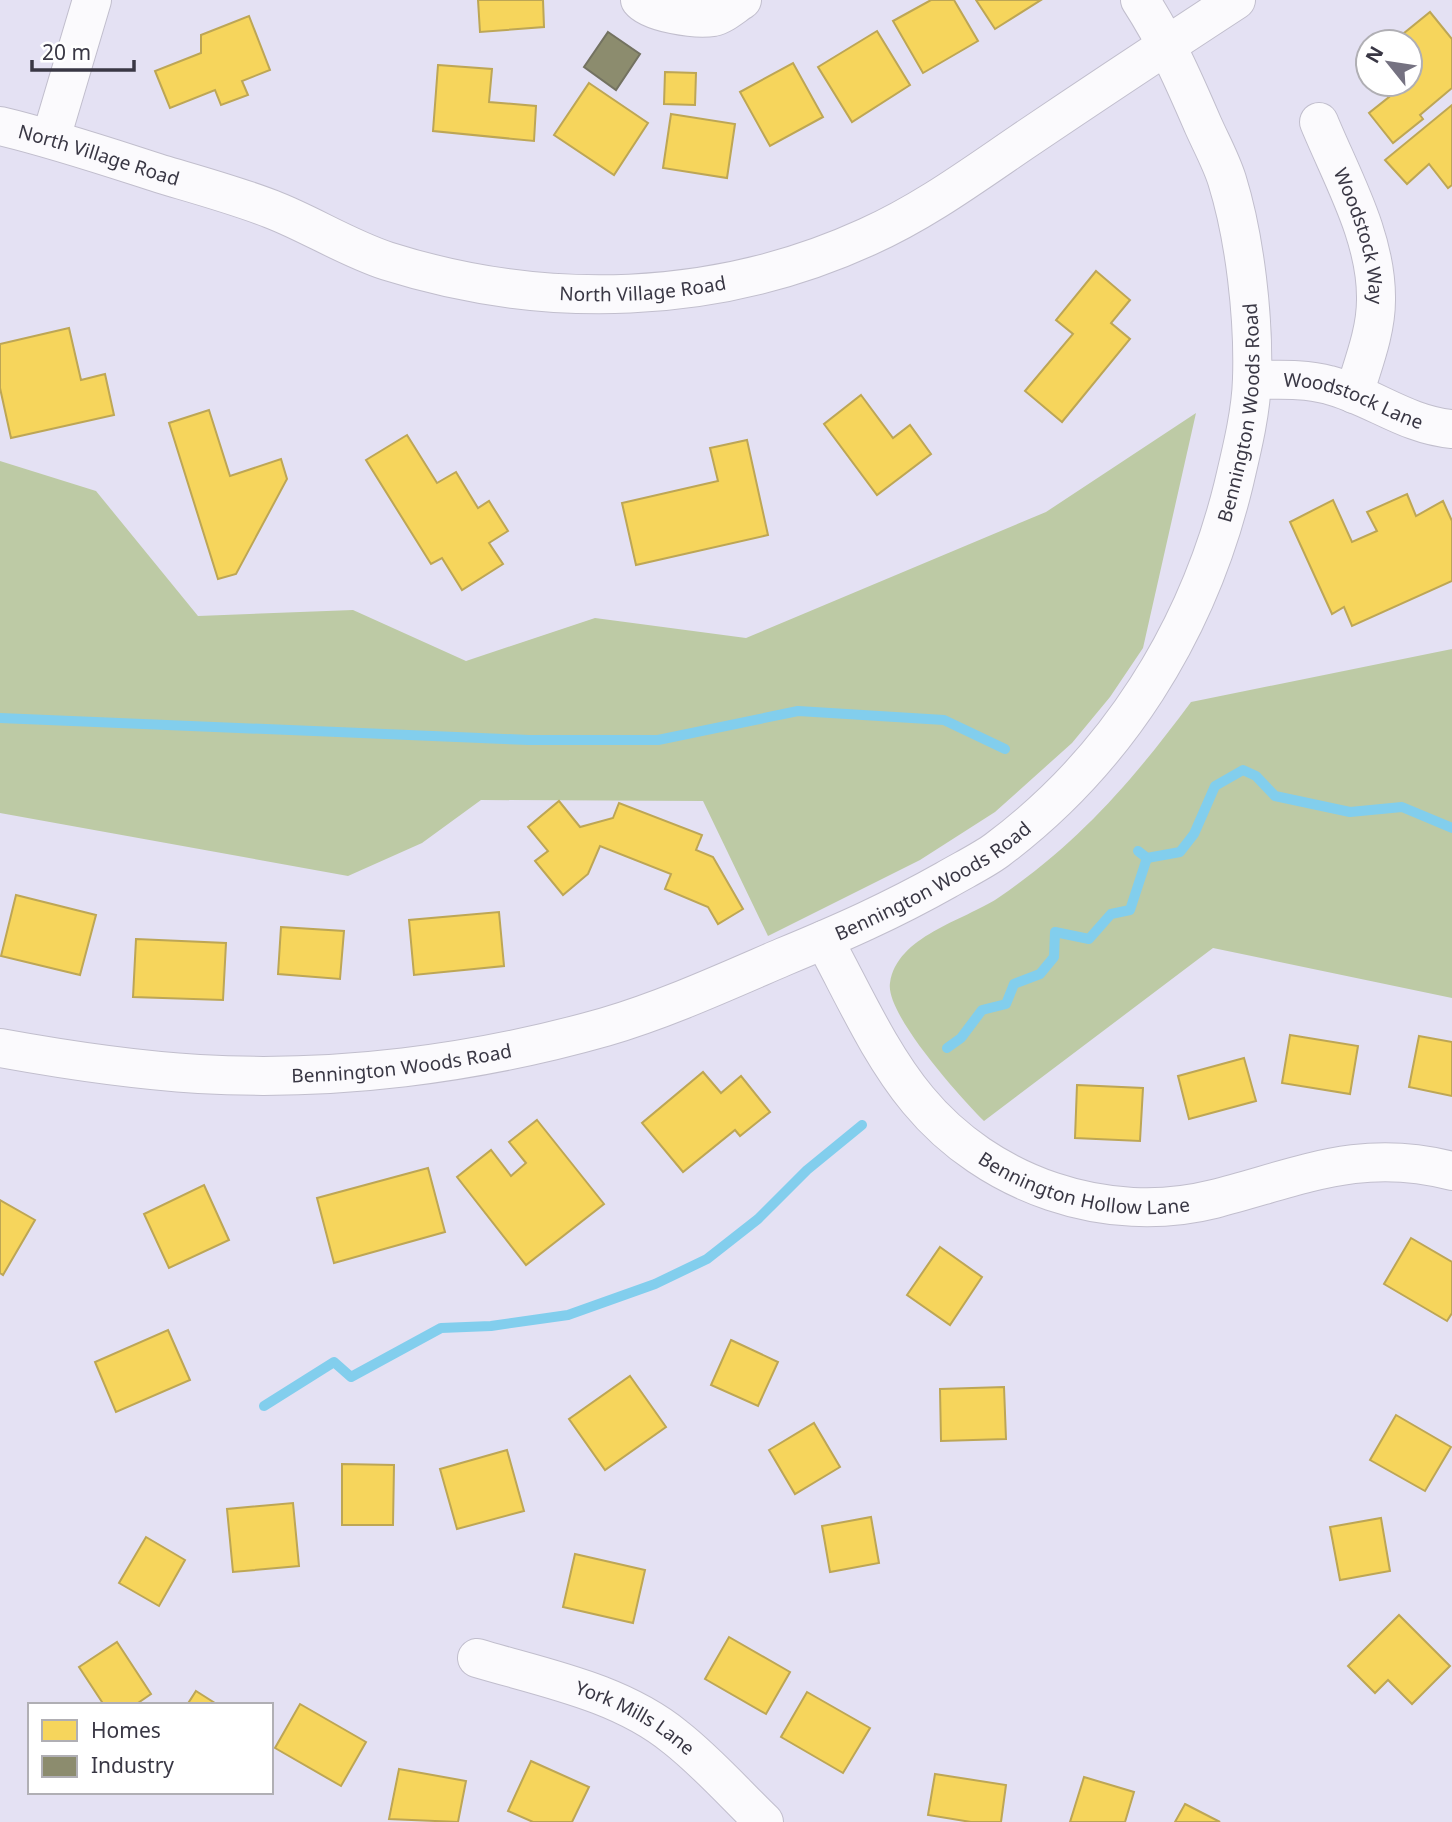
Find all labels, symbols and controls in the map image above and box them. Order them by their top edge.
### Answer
scale bar [32,28,133,72]
north arrow [1354,28,1424,98]
text: 20 m [42,38,91,66]
text: N [1359,41,1389,68]
street label: North Village Road [16,118,182,192]
street label: Woodstock Way [1328,164,1389,305]
street label: North Village Road [559,269,728,307]
street label: Bennington Woods Road [1211,302,1265,525]
street label: Woodstock Lane [1283,367,1427,435]
street label: Bennington Woods Road [831,815,1036,946]
street label: Bennington Woods Road [291,1037,514,1089]
street label: Bennington Hollow Lane [973,1145,1191,1220]
street label: York Mills Lane [572,1674,700,1761]
legend [28,1703,273,1794]
text: Homes [91,1716,161,1744]
text: Industry [91,1751,174,1779]

